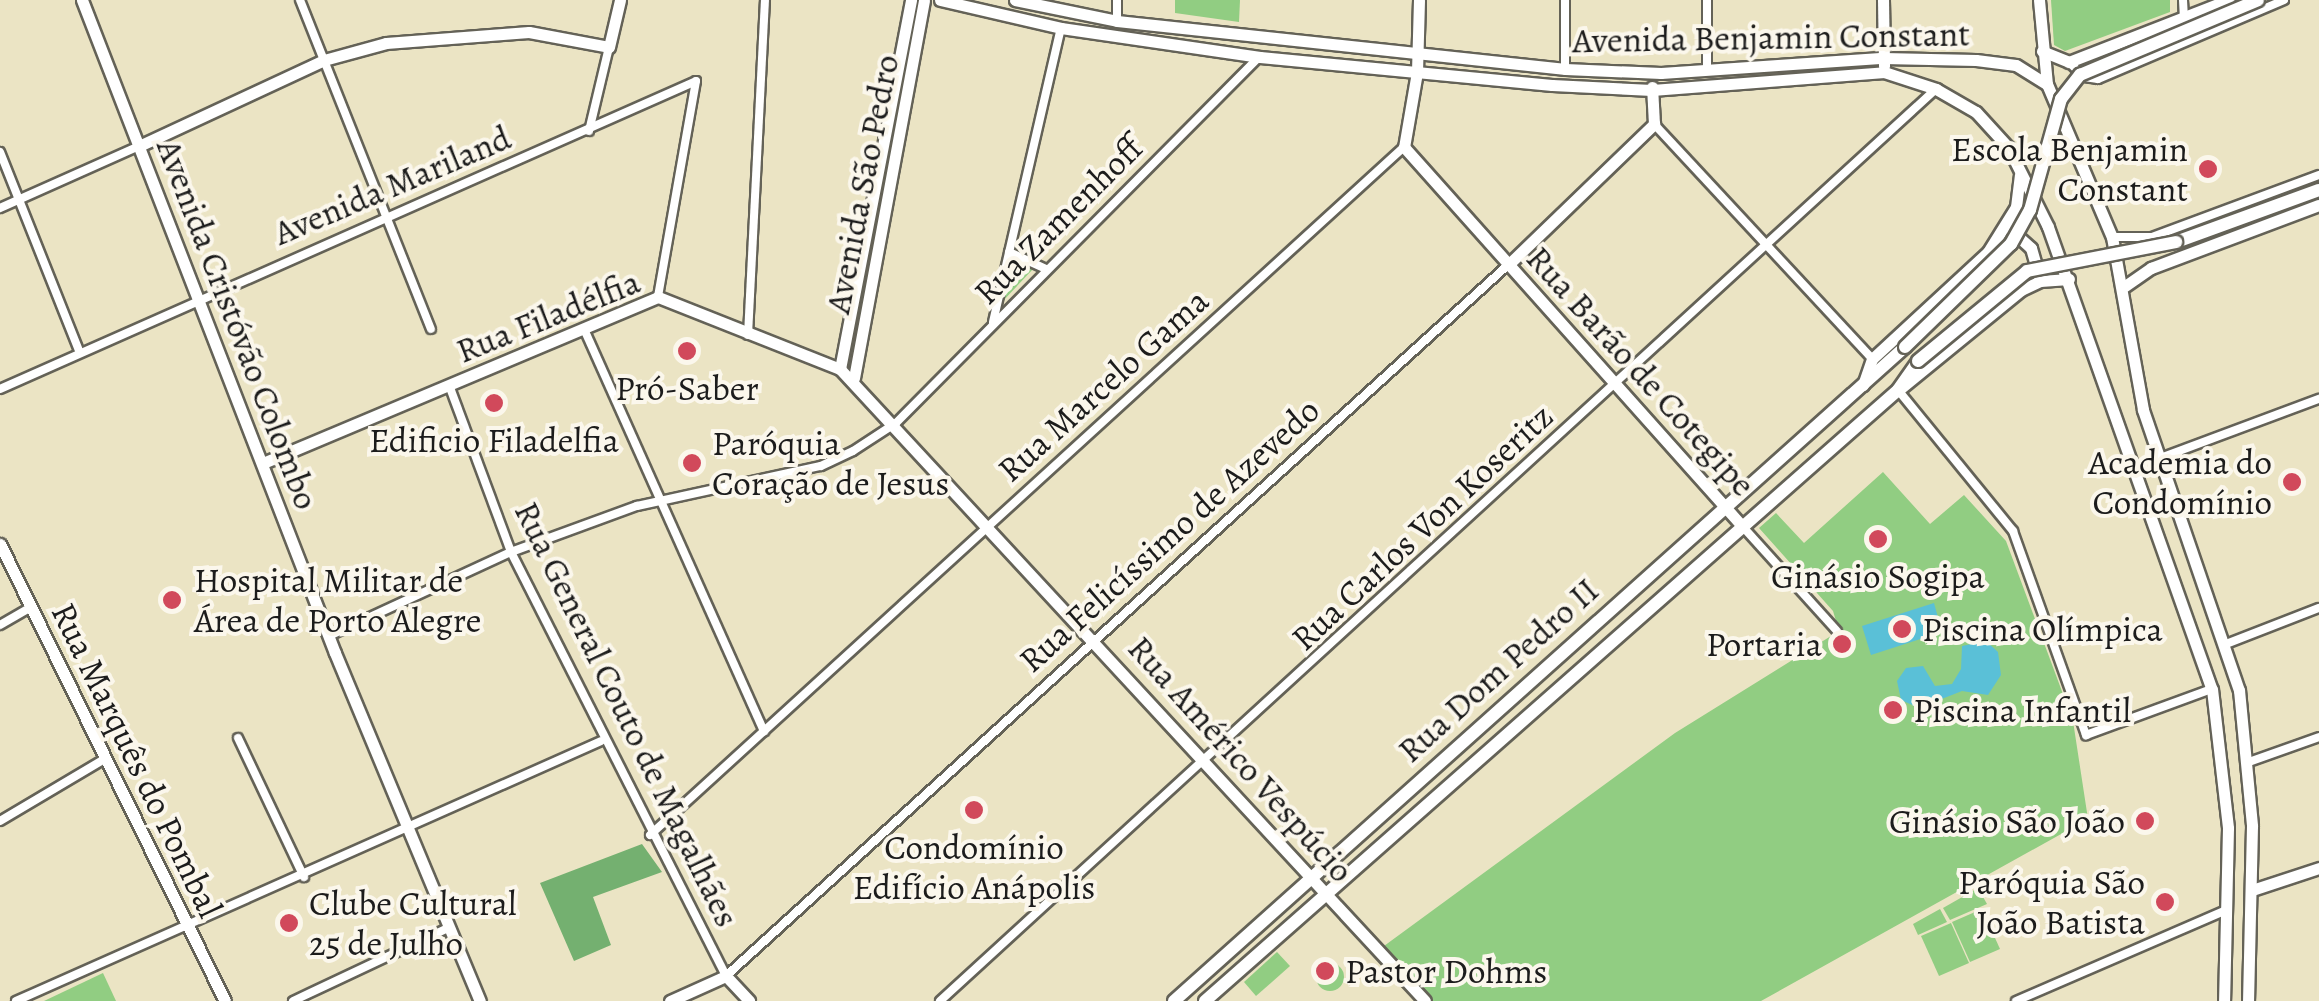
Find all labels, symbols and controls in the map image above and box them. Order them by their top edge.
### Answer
street label: Avenida Benjamin Constant [1572,13,1970,61]
street label: Avenida São Pedro [816,51,908,317]
street label: Avenida Mariland [267,116,517,254]
street label: Rua Zamenhoff [965,127,1151,313]
place label: Escola Benjamin Constant [1951,128,2188,210]
street label: Avenida Cristóvão Colombo [148,133,328,515]
marker: Escola Benjamin Constant [2197,158,2219,180]
street label: Rua Barão de Cotegipe [1518,237,1764,505]
street label: Rua Filadélfia [450,260,646,372]
street label: Rua Marcelo Gama [989,279,1217,491]
marker: Pró-Saber [676,340,698,362]
place label: Pró-Saber [615,367,759,409]
street label: Rua Felicíssimo de Azevedo [1010,389,1328,681]
marker: Edificio Filadelfia [483,392,505,414]
street label: Rua Carlos Von Koseritz [1282,395,1562,659]
place label: Edificio Filadelfia [369,419,619,461]
place label: Paróquia Coração de Jesus [712,422,949,504]
place label: Academia do Condomínio [2088,441,2272,523]
marker: Paróquia Coração de Jesus [681,452,703,474]
marker: Academia do Condomínio [2281,471,2303,493]
street label: Rua General Couto de Magalhães [506,495,748,933]
marker: Ginásio Sogipa [1867,528,1889,550]
place label: Ginásio Sogipa [1771,555,1985,597]
place label: Hospital Militar de Área de Porto Alegre [194,559,481,641]
street label: Rua Dom Pedro II [1389,569,1607,771]
marker: Hospital Militar de Área de Porto Alegre [159,587,185,613]
street label: Rua Marquês do Pombal [43,596,231,924]
place label: Piscina Olímpica [1922,608,2163,650]
marker: Piscina Olímpica [1891,618,1913,640]
place label: Portaria [1706,623,1822,665]
street label: Rua Américo Vespúcio [1119,627,1363,891]
marker: Portaria [1831,633,1853,655]
place label: Piscina Infantil [1913,689,2131,731]
marker: Piscina Infantil [1882,699,1904,721]
marker: Condomínio Edifício Anápolis [963,799,985,821]
place label: Ginásio São João [1889,800,2125,842]
marker: Ginásio São João [2134,810,2156,832]
place label: Condomínio Edifício Anápolis [853,826,1095,908]
place label: Paróquia São João Batista [1958,861,2145,943]
place label: Clube Cultural 25 de Julho [309,882,517,964]
marker: Paróquia São João Batista [2154,891,2176,913]
marker: Clube Cultural 25 de Julho [278,912,300,934]
place label: Pastor Dohms [1345,950,1547,992]
marker: Pastor Dohms [1314,960,1336,982]

